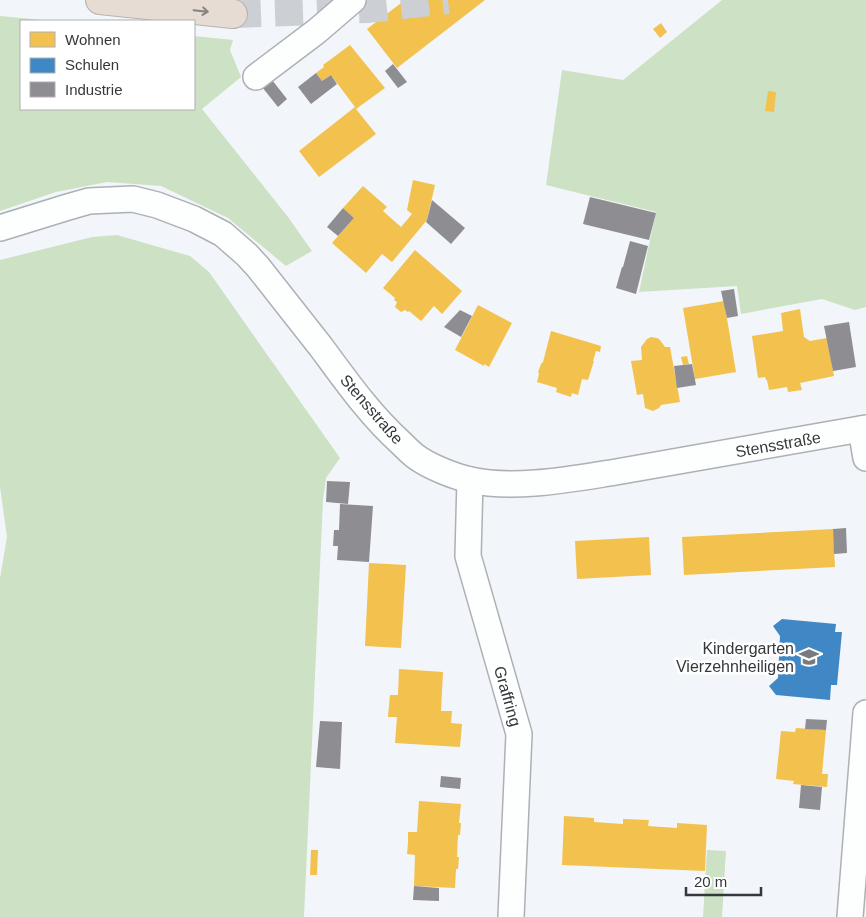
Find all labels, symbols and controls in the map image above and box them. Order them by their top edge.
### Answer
one-way arrow [193,6,209,16]
legend [20,20,195,110]
text: Wohnen [65,31,121,48]
text: Schulen [65,56,119,73]
text: Industrie [65,81,123,98]
street label: Stensstraße [337,371,406,448]
street label: Stensstraße [734,429,822,460]
place label: Kindergarten Vierzehnheiligen [676,640,794,675]
school or university icon: Kindergarten Vierzehnheiligen [798,646,820,668]
street label: Graffring [491,664,524,728]
scale bar [686,864,761,896]
text: 20 m [694,873,727,890]

